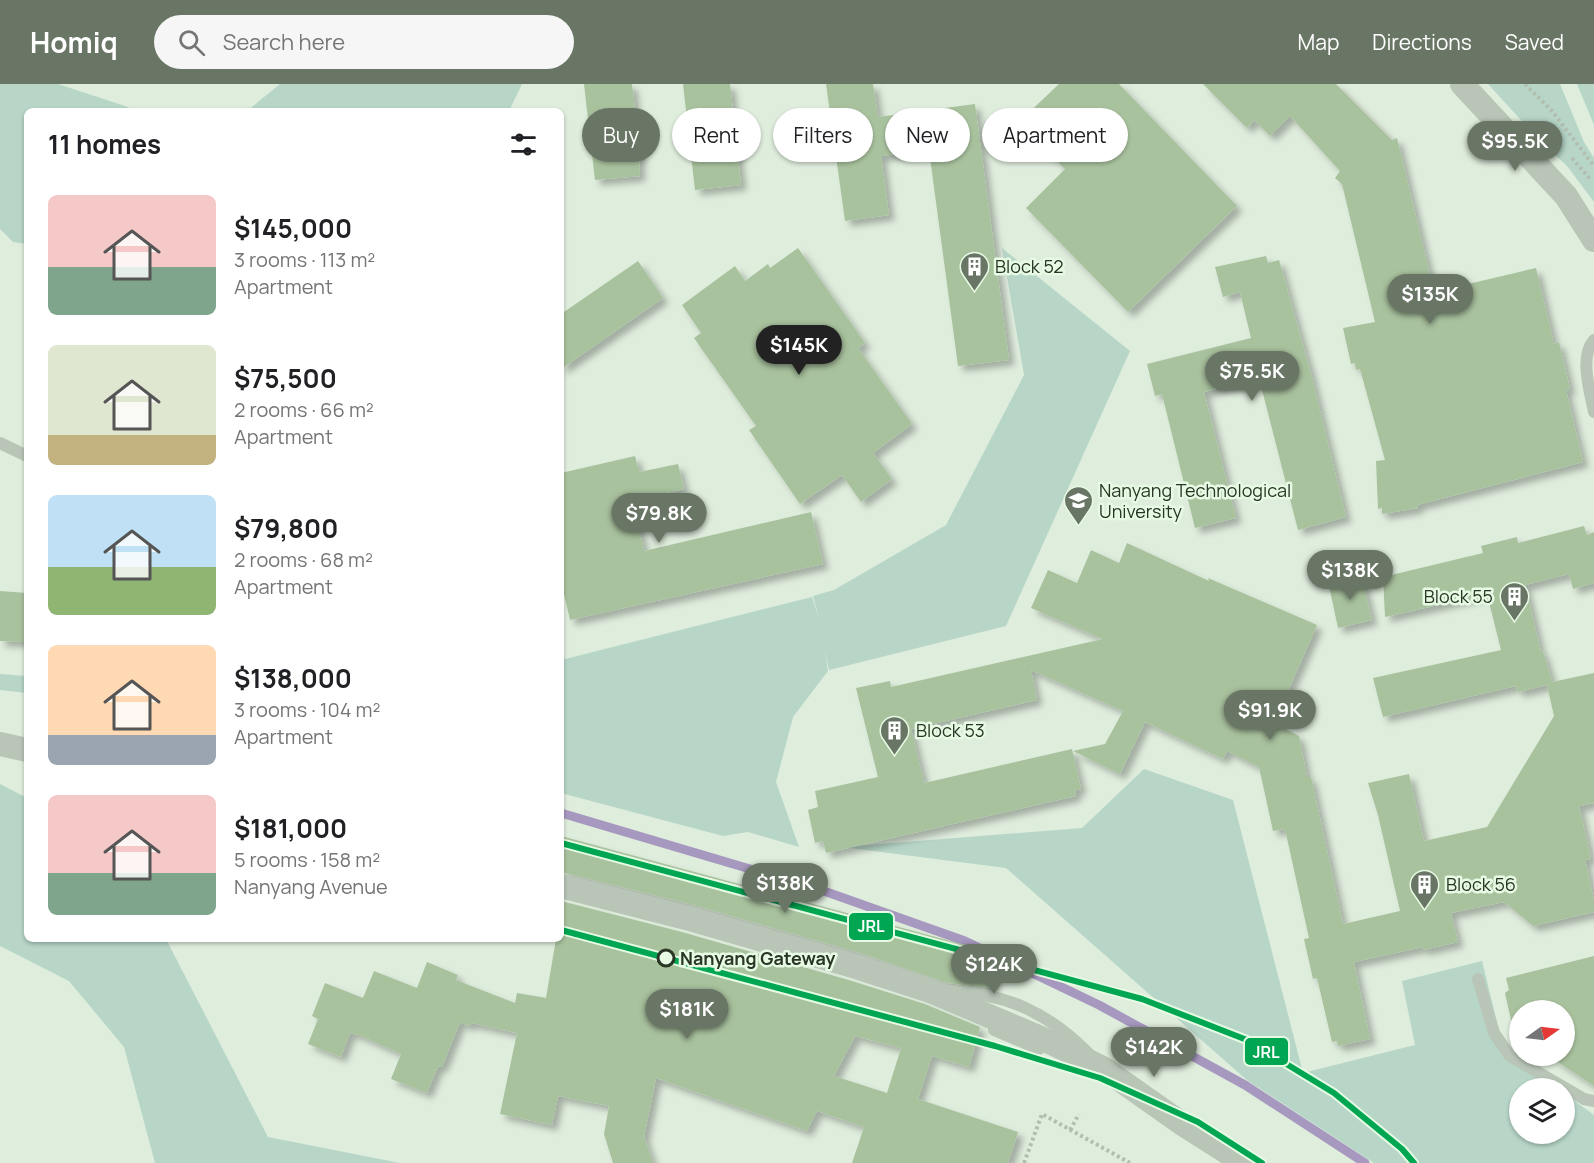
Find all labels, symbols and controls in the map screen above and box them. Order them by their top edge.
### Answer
search box [154,15,574,69]
text: Homiq [30,23,118,61]
icon: search [175,26,208,59]
text: Search here [223,27,345,57]
text: Map [1298,28,1339,56]
text: Directions [1372,28,1472,56]
text: Saved [1505,28,1564,56]
chip: Buy [582,108,660,162]
chip: Rent [672,108,761,162]
chip: Filters [773,108,873,162]
chip: New [885,108,970,162]
chip: Apartment [982,108,1128,162]
pin: $95.5K [1466,121,1564,172]
text: 11 homes [48,126,161,162]
text: $95.5K [1481,127,1549,154]
icon: filters [507,128,540,161]
text: $145,000 [234,210,352,246]
icon: home [96,219,168,291]
text: 3 rooms · 113 m² [234,246,375,273]
building icon: Block 52 [958,250,990,292]
place label: Block 52 [995,254,1064,278]
text: Apartment [234,273,333,300]
pin: $135K [1388,274,1472,325]
text: $135K [1401,280,1459,307]
pin: $145K [757,325,841,376]
text: $145K [770,331,828,358]
pin: $75.5K [1203,351,1301,402]
text: $75.5K [1219,357,1285,384]
text: $75,500 [234,360,337,396]
icon: home [96,369,168,441]
text: 2 rooms · 66 m² [234,396,374,423]
text: Apartment [234,423,333,450]
place label: Nanyang Technological University [1099,478,1291,523]
school or university icon: Nanyang Technological University [1062,484,1094,526]
pin: $79.8K [610,493,708,544]
text: $79.8K [626,499,692,526]
text: $79,800 [234,510,338,546]
icon: home [96,519,168,591]
text: 2 rooms · 68 m² [234,546,373,573]
pin: $138K [1308,550,1392,601]
text: $138K [1321,556,1379,583]
text: Apartment [234,573,333,600]
building icon: Block 55 [1498,580,1530,622]
place label: Block 55 [1424,584,1493,608]
text: $138,000 [234,660,352,696]
icon: home [96,669,168,741]
pin: $91.9K [1221,690,1319,741]
text: 3 rooms · 104 m² [234,696,380,723]
text: $91.9K [1238,696,1302,723]
building icon: Block 53 [879,714,911,756]
place label: Block 53 [916,718,985,742]
text: Apartment [234,723,333,750]
text: $181,000 [234,810,347,846]
icon: home [96,819,168,891]
text: 5 rooms · 158 m² [234,846,380,873]
pin: $138K [743,863,827,914]
building icon: Block 56 [1409,868,1441,910]
text: $138K [756,869,814,896]
place label: Block 56 [1446,872,1516,896]
text: Nanyang Avenue [234,873,388,900]
line badge: JRL [848,912,894,941]
text: JRL [857,915,885,937]
pin: $124K [952,944,1036,995]
place label: Nanyang Gateway [680,946,835,970]
marker: Nanyang Gateway [657,949,675,967]
text: $124K [965,950,1023,977]
pin: $181K [645,989,729,1040]
text: $181K [659,995,715,1022]
north arrow [1509,1000,1575,1066]
map controls [1509,1000,1575,1144]
pin: $142K [1112,1027,1196,1078]
text: $142K [1125,1033,1183,1060]
line badge: JRL [1244,1037,1289,1066]
text: JRL [1252,1041,1280,1063]
button: layers [1509,1078,1575,1144]

